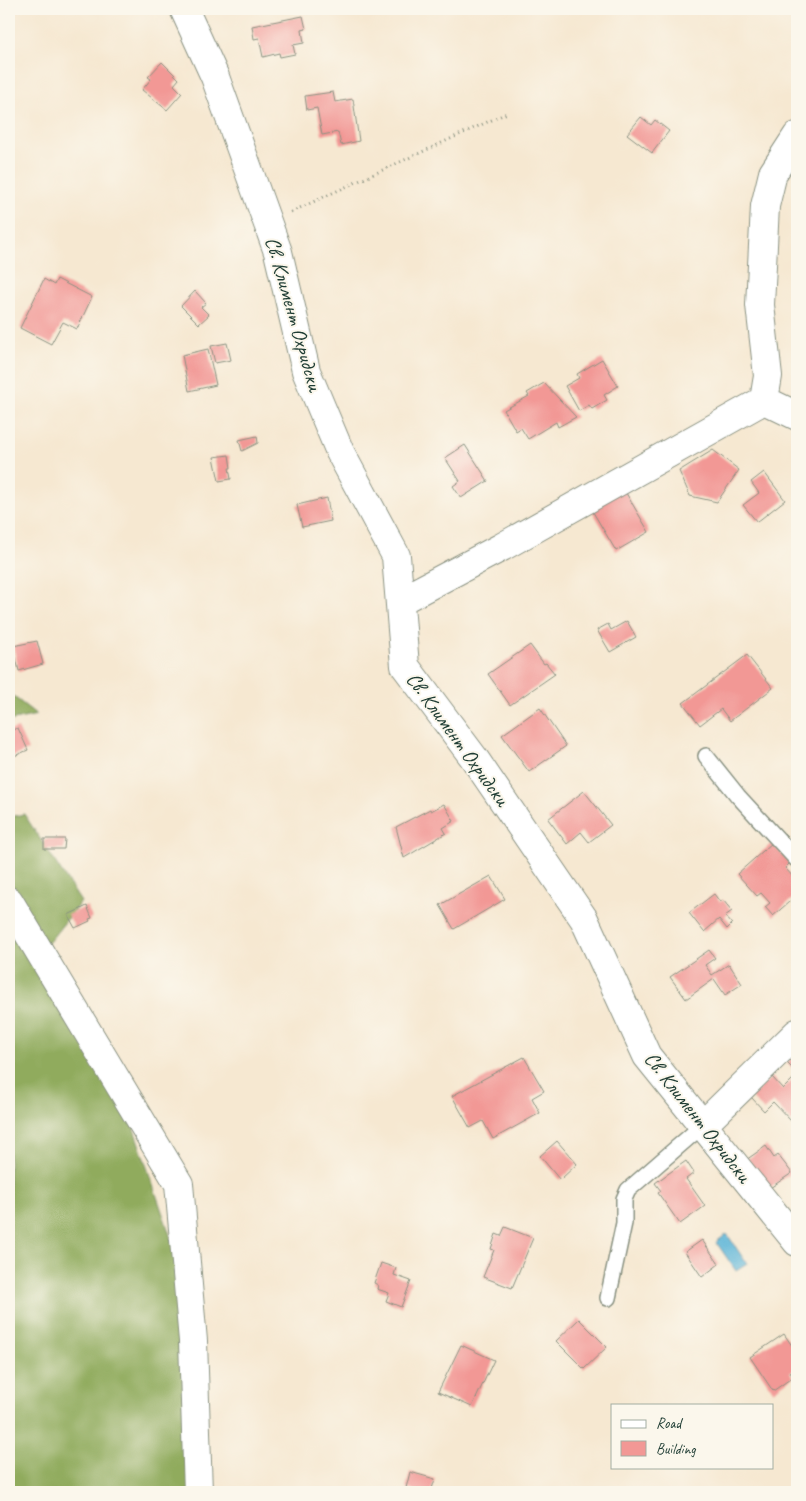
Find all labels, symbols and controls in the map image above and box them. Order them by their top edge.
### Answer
street label: Св. Климент Охридски [260,234,329,396]
street label: Св. Климент Охридски [401,667,516,812]
street label: Св. Климент Охридски [639,1046,758,1189]
legend [611,1404,774,1468]
text: Road [656,1414,683,1433]
text: Building [656,1440,696,1459]

